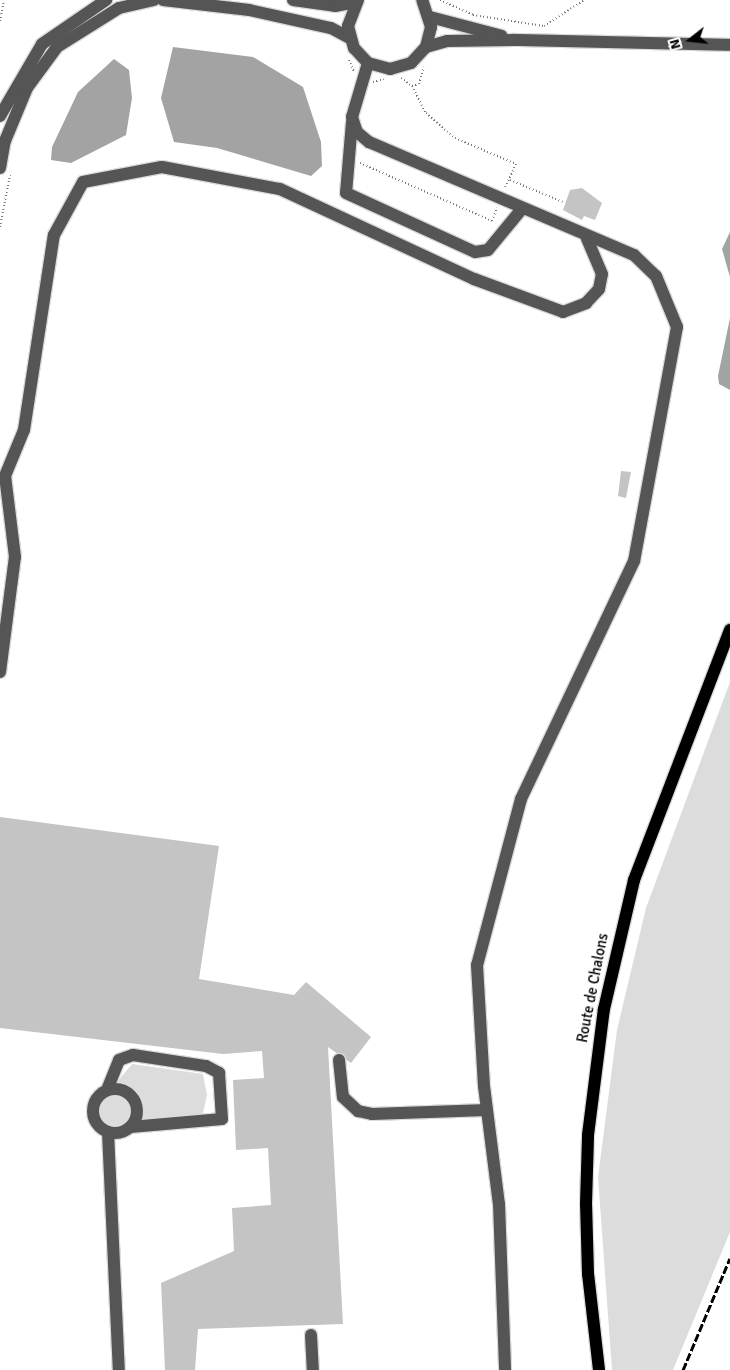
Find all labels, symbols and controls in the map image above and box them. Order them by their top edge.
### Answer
north arrow [665,15,715,65]
text: N [666,37,685,51]
street label: Route de Chalons [574,932,612,1044]

